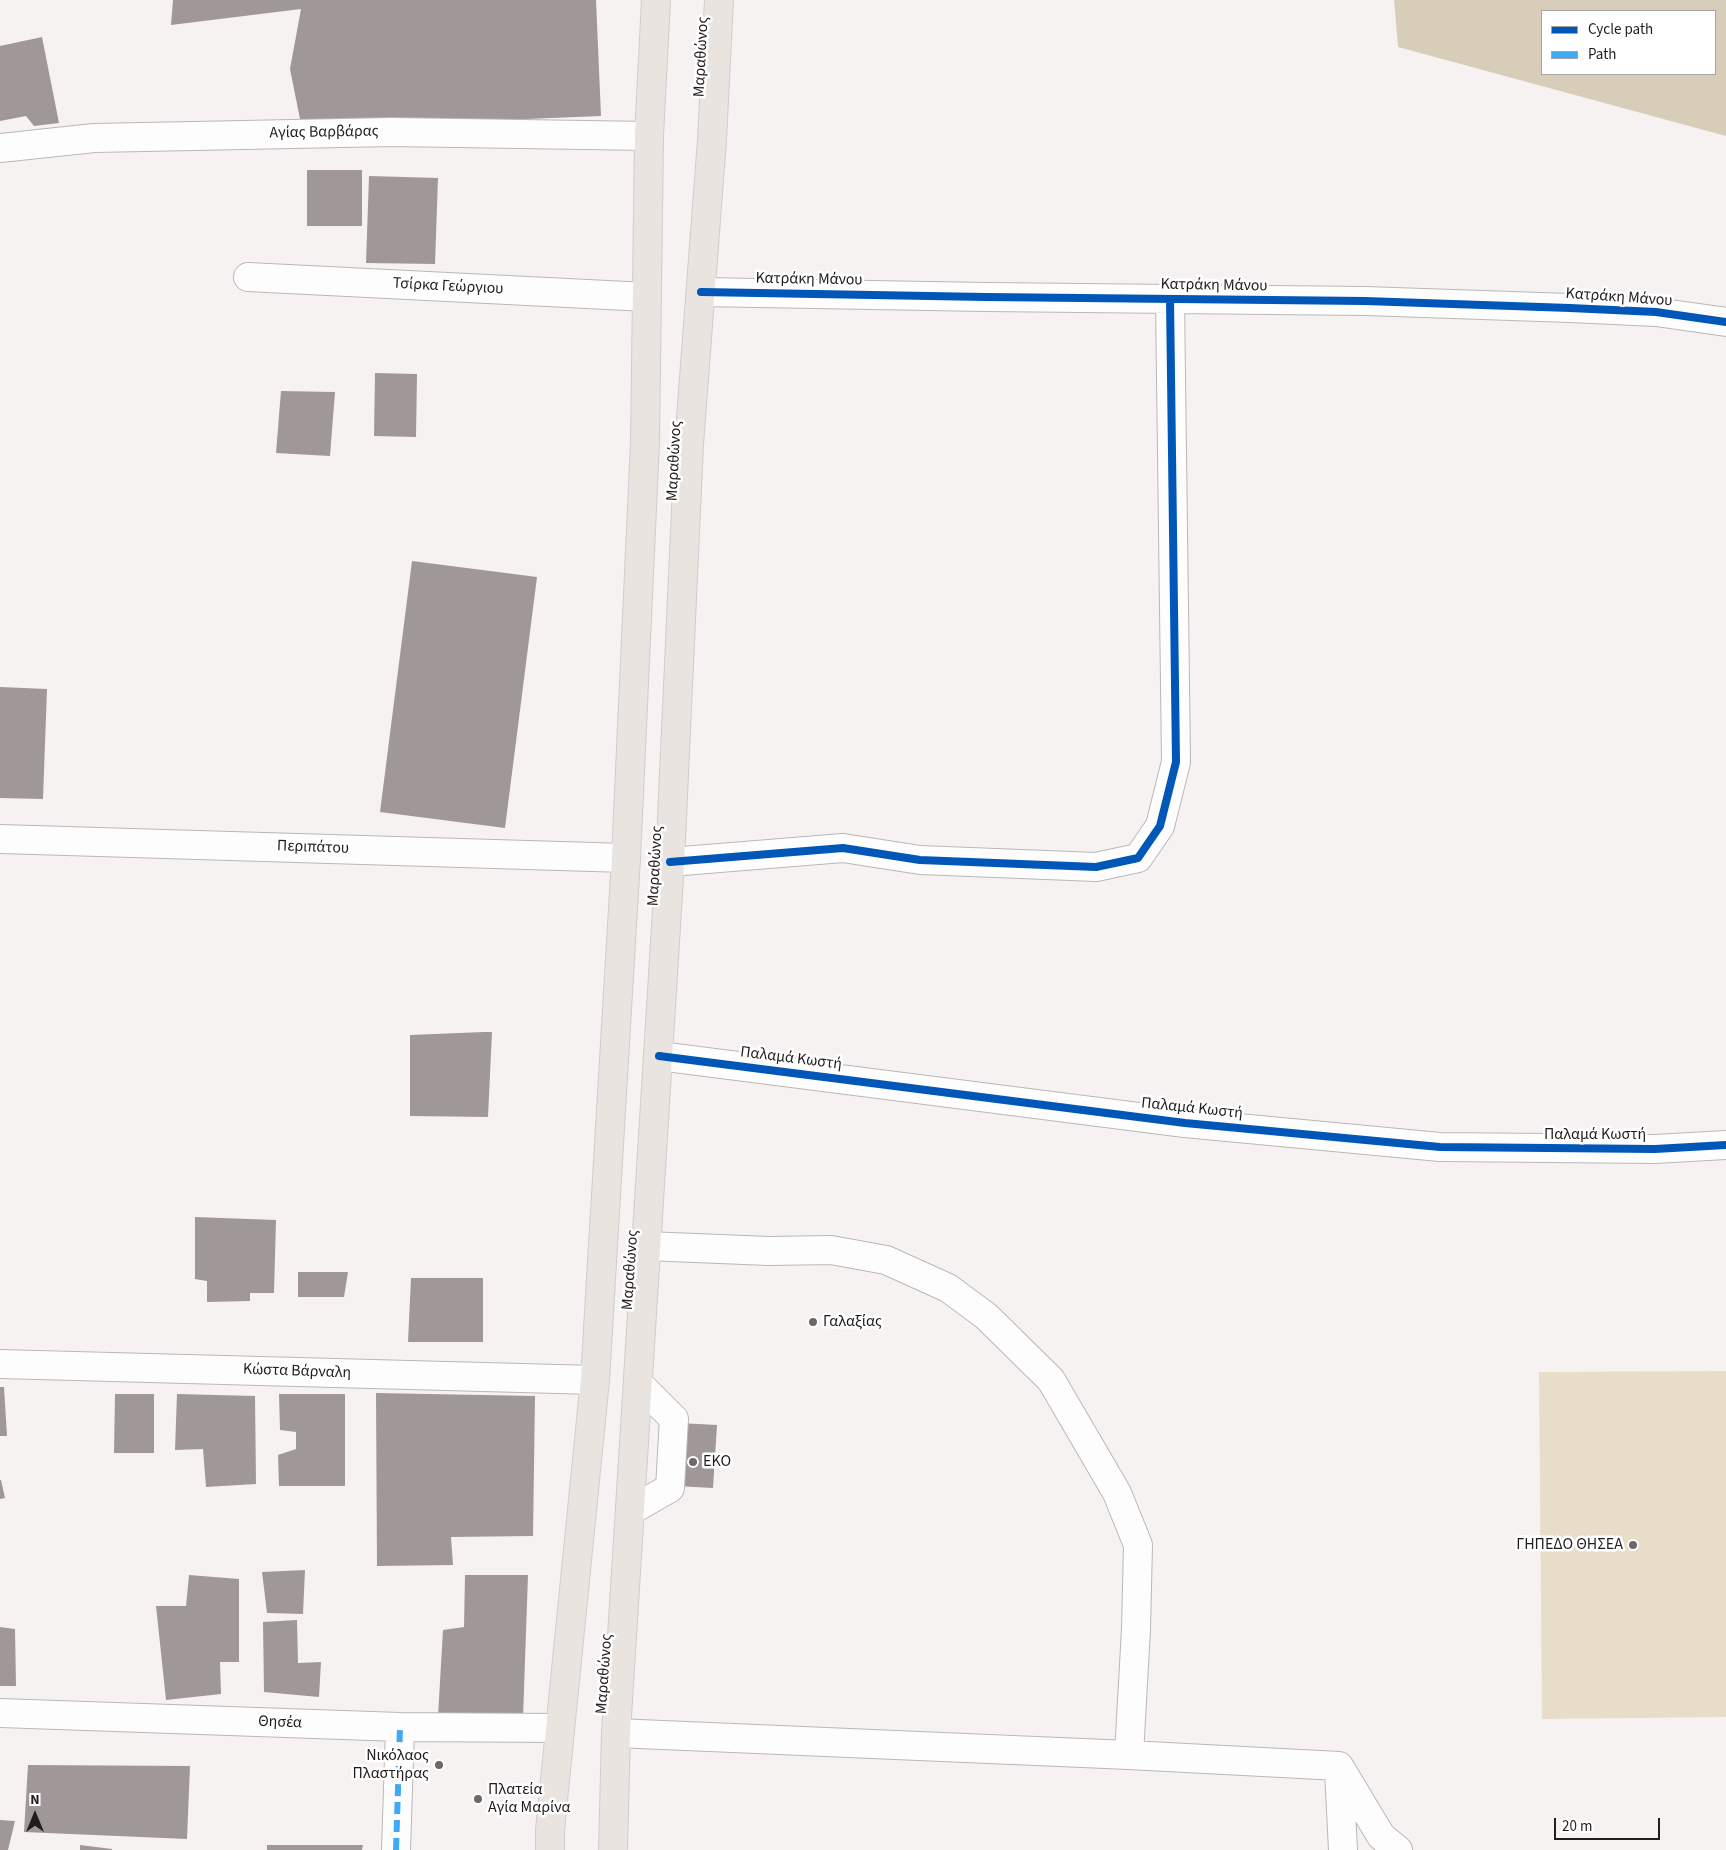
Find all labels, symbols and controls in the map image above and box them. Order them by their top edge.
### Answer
legend [1541,10,1716,75]
street label: Μαραθώνος [690,16,714,98]
text: Cycle path [1588,19,1653,40]
text: Path [1588,44,1616,65]
street label: Αγίας Βαρβάρας [269,122,379,144]
street label: Κατράκη Μάνου [755,269,863,291]
street label: Τσίρκα Γεώργιου [392,275,504,299]
street label: Κατράκη Μάνου [1160,275,1268,297]
street label: Κατράκη Μάνου [1565,285,1673,311]
street label: Μαραθώνος [663,420,687,502]
street label: Μαραθώνος [644,825,668,907]
street label: Περιπάτου [277,837,349,859]
street label: Παλαμά Κωστή [739,1043,843,1075]
street label: Παλαμά Κωστή [1140,1094,1244,1124]
street label: Παλαμά Κωστή [1544,1125,1646,1145]
street label: Μαραθώνος [619,1229,643,1311]
place label: Γαλαξίας [823,1312,882,1332]
marker: Γαλαξίας [807,1316,819,1328]
street label: Κώστα Βάρναλη [243,1361,351,1383]
place label: EKO [703,1452,731,1472]
marker: EKO [687,1456,699,1468]
place label: ΓΗΠΕΔΟ ΘΗΣΕΑ [1516,1535,1623,1555]
marker: ΓΗΠΕΔΟ ΘΗΣΕΑ [1627,1539,1639,1551]
street label: Μαραθώνος [593,1633,617,1715]
street label: Θησέα [258,1713,302,1733]
place label: Νικόλαος Πλαστήρας [352,1746,429,1784]
marker: Νικόλαος Πλαστήρας [433,1759,445,1771]
place label: Πλατεία Αγία Μαρίνα [488,1780,570,1818]
north arrow [10,1790,60,1840]
text: N [30,1790,40,1810]
marker: Πλατεία Αγία Μαρίνα [472,1793,484,1805]
scale bar [1556,1808,1662,1840]
text: 20 m [1562,1816,1592,1837]

